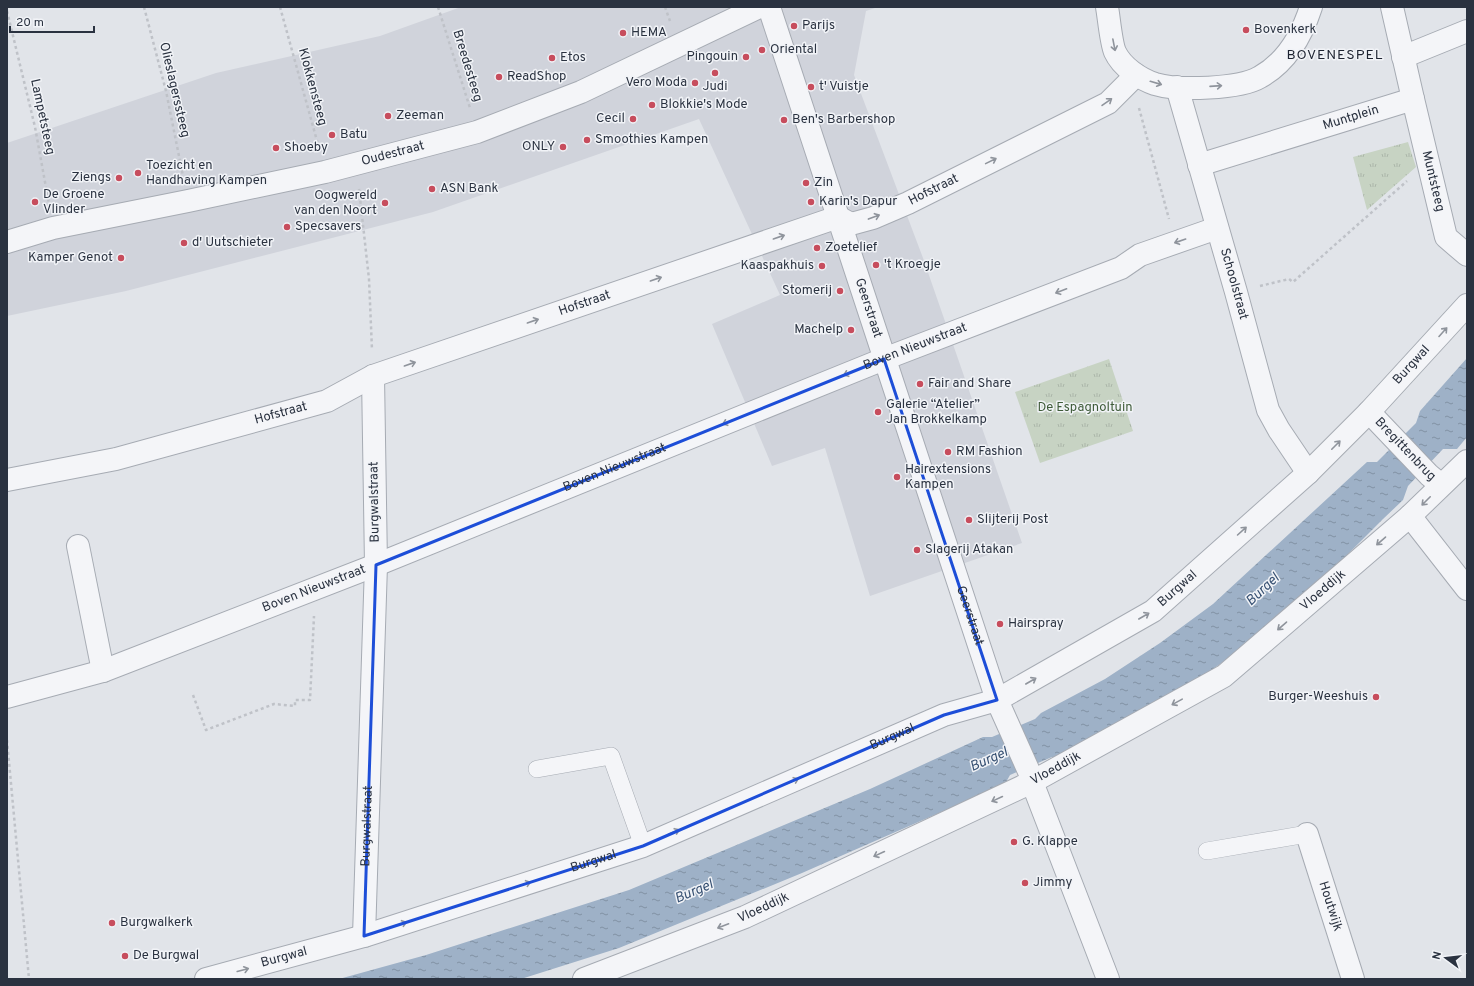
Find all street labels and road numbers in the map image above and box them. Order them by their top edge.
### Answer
street label: Breedesteeg [448,28,486,104]
street label: Olieslagerssteeg [155,41,193,139]
street label: Klokkensteeg [294,46,330,128]
street label: Lampetsteeg [26,78,58,156]
street label: Muntplein [1321,102,1381,134]
street label: Oudestraat [360,138,426,170]
street label: Muntsteeg [1418,149,1448,214]
street label: Hofstraat [906,171,961,209]
street label: Schoolstraat [1216,247,1251,322]
street label: Geerstraat [851,276,885,340]
street label: Hofstraat [557,287,613,320]
street label: Boven Nieuwstraat [861,320,969,374]
street label: Burgwal [1390,342,1434,388]
street label: Hofstraat [253,399,309,429]
street label: Bregittenbrug [1371,414,1439,485]
street label: Boven Nieuwstraat [561,440,669,496]
street label: Burgwalstraat [366,461,384,543]
street label: Boven Nieuwstraat [260,562,368,616]
street label: Vloeddijk [1297,566,1349,615]
street label: Burgwal [1155,567,1201,611]
street label: Geerstraat [952,584,987,648]
street label: Burgwal [868,721,917,754]
street label: Vloeddijk [1028,748,1084,789]
street label: Burgwalstraat [358,785,377,867]
street label: Burgwal [569,847,619,877]
street label: Houtwijk [1315,879,1345,934]
street label: Vloeddijk [736,889,792,927]
street label: Burgwal [259,944,309,972]

